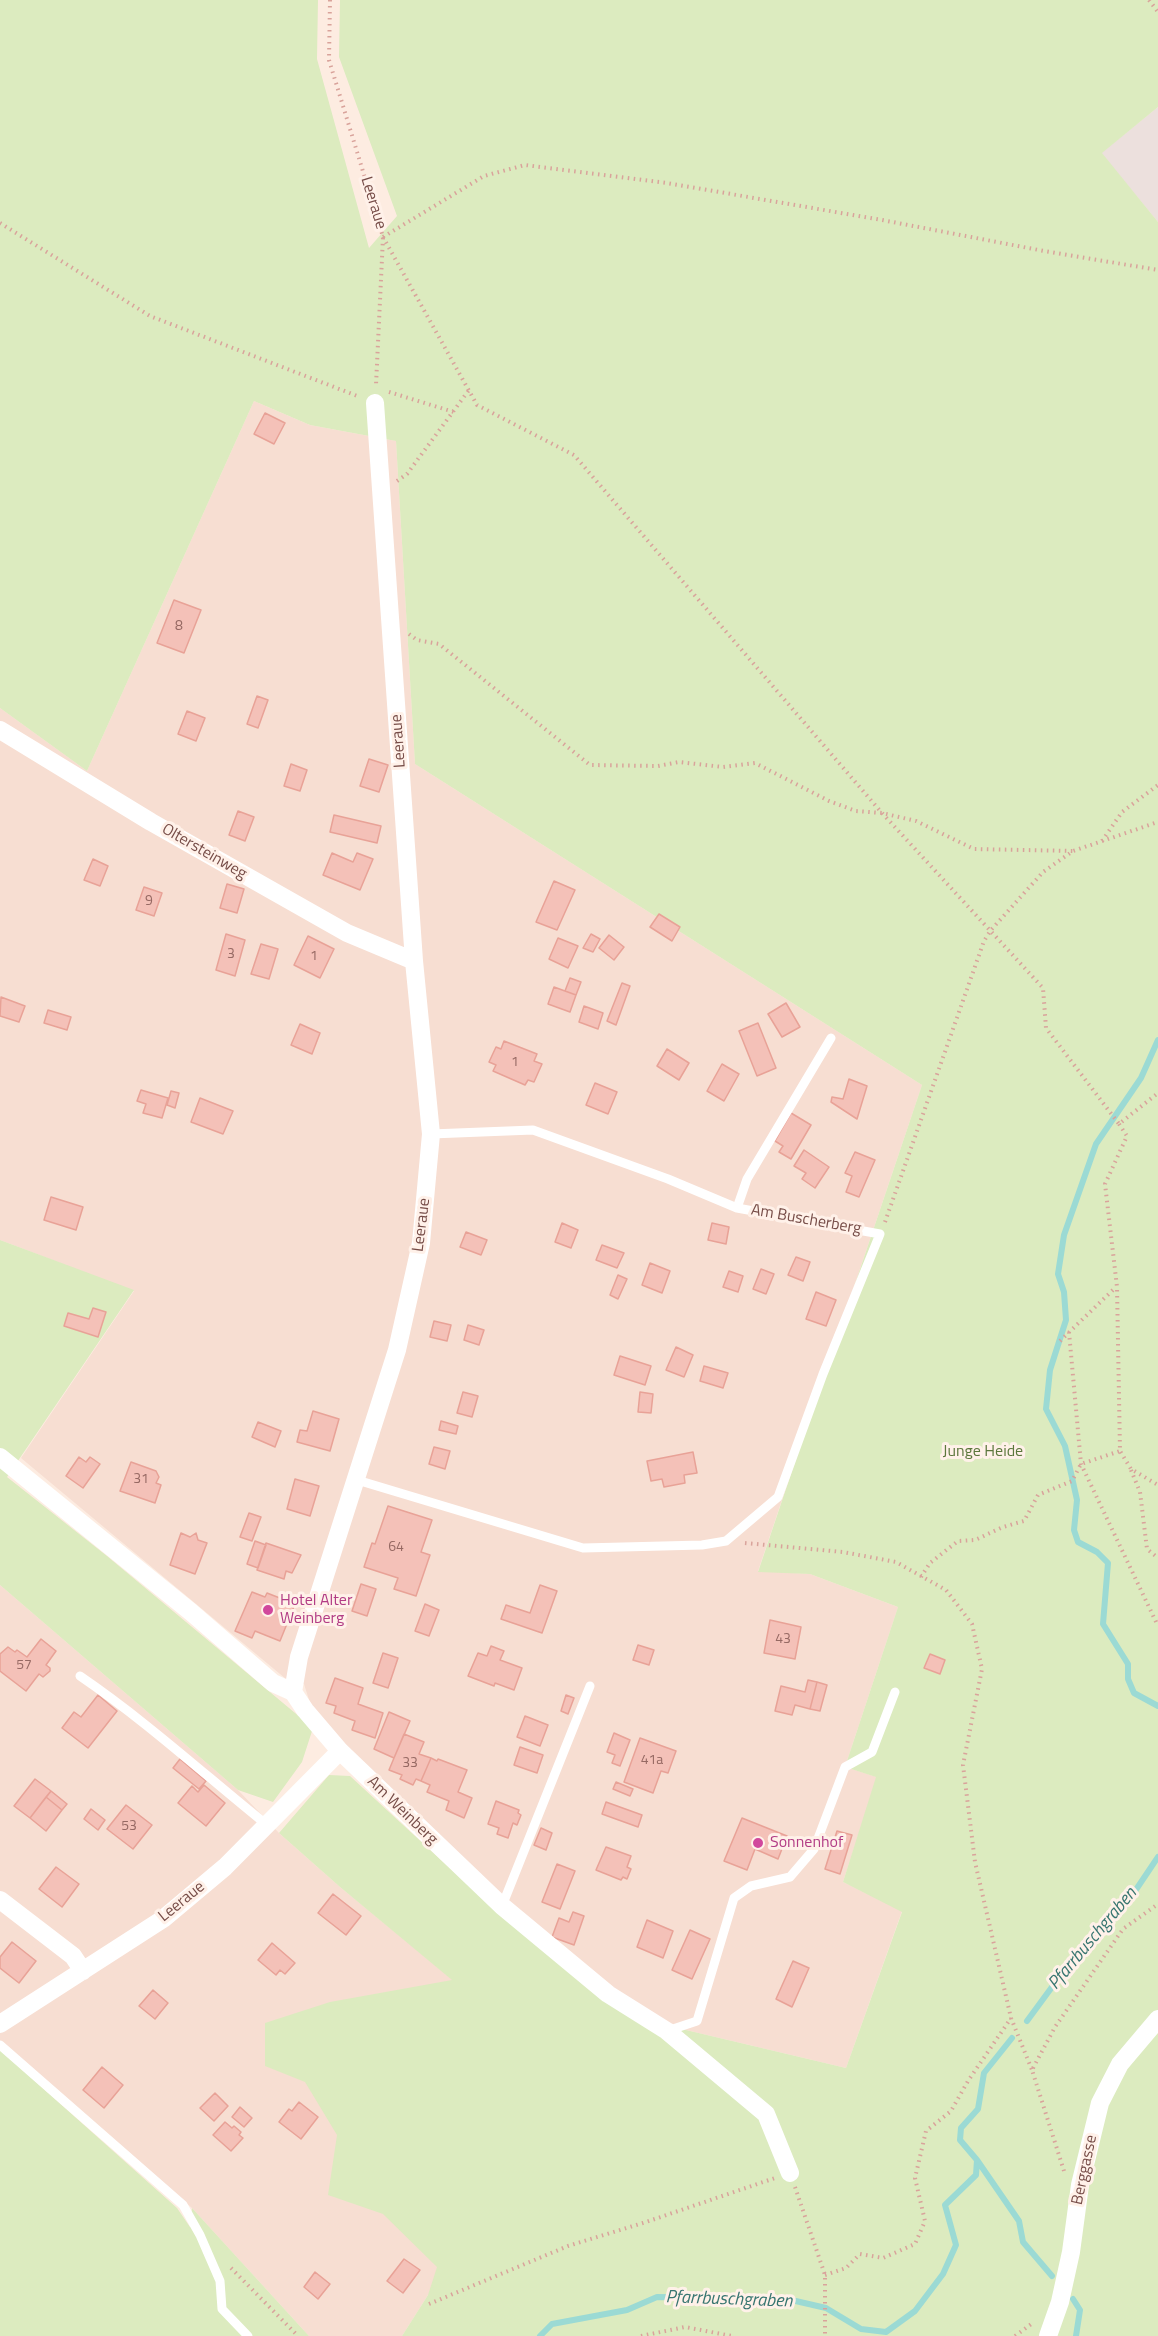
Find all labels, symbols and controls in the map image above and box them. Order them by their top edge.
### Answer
street label: Leeraue [356,174,390,232]
house number: 8 [175,619,183,635]
street label: Leeraue [388,713,410,769]
street label: Oltersteinweg [158,820,250,884]
house number: 9 [145,894,153,910]
house number: 3 [227,947,235,963]
house number: 1 [310,949,318,965]
house number: 1 [511,1055,519,1071]
street label: Leeraue [409,1197,435,1253]
street label: Am Buscherberg [749,1201,863,1239]
park label: Junge Heide [943,1442,1023,1462]
house number: 31 [133,1472,149,1488]
house number: 64 [388,1540,404,1556]
place label: Hotel Alter Weinberg [280,1591,352,1629]
marker: Hotel Alter Weinberg [261,1603,275,1617]
house number: 43 [775,1632,791,1648]
house number: 57 [16,1658,32,1674]
house number: 41a [641,1753,663,1769]
house number: 33 [402,1756,418,1772]
street label: Am Weinberg [363,1773,441,1849]
house number: 53 [121,1819,137,1835]
place label: Sonnenhof [770,1833,843,1853]
marker: Sonnenhof [751,1836,765,1850]
street label: Leeraue [155,1878,209,1926]
water label: Pfarrbuschgraben [1044,1884,1142,1994]
street label: Berggasse [1068,2133,1102,2207]
water label: Pfarrbuschgraben [665,2287,793,2313]

